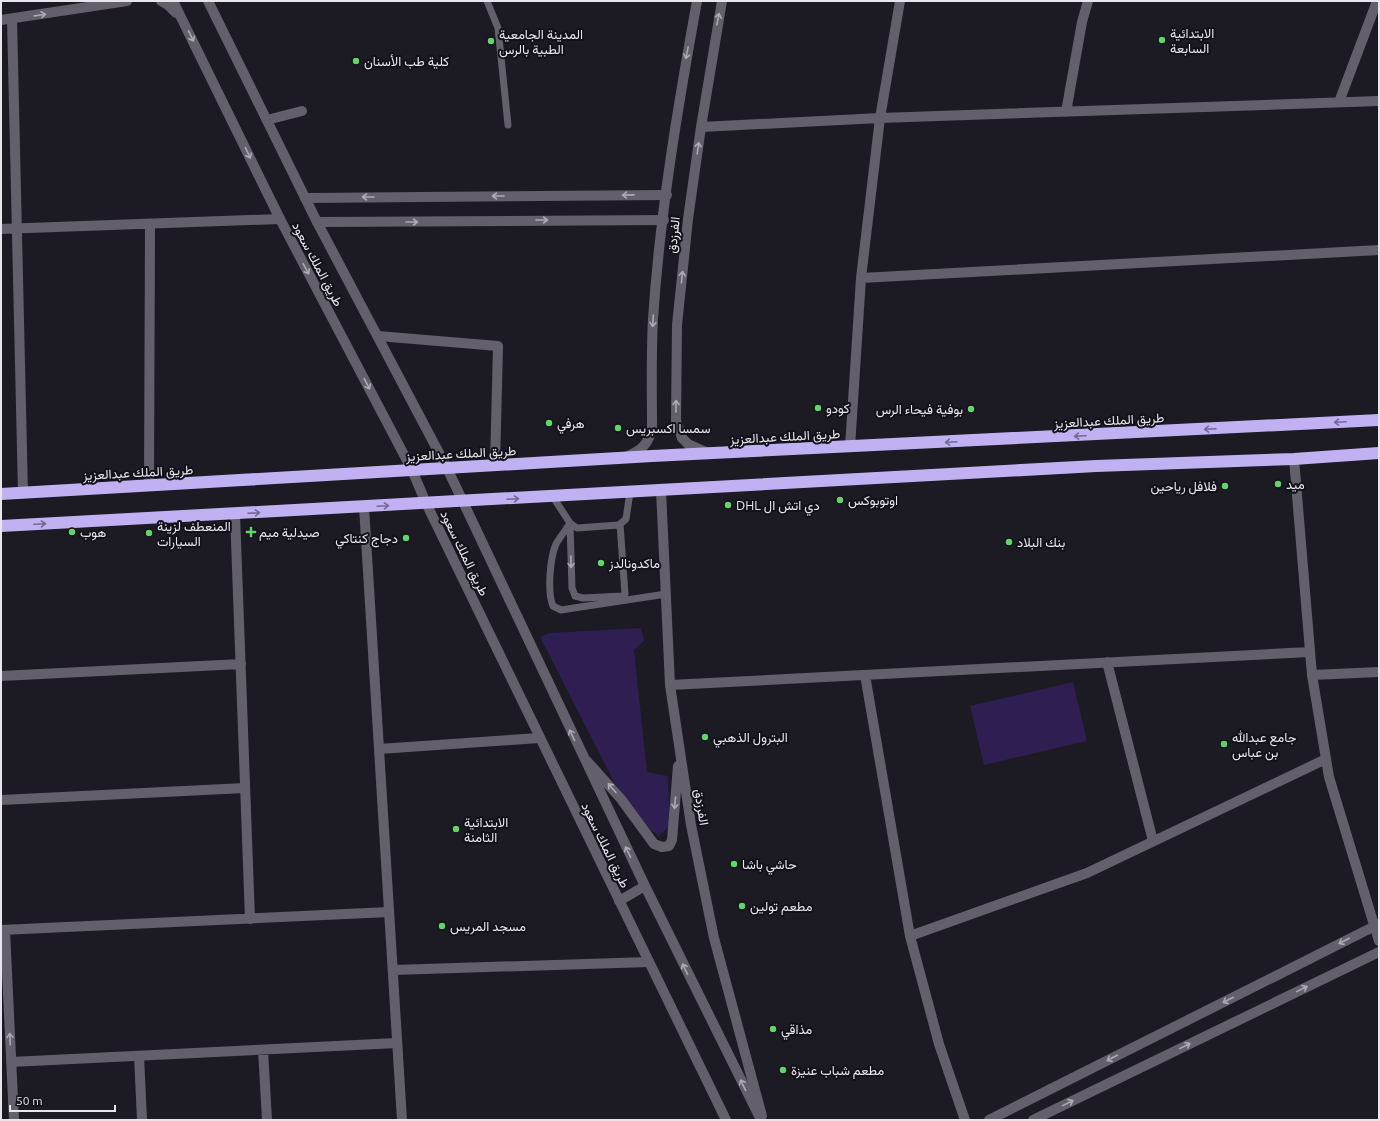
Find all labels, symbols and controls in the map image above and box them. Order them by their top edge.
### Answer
one-way arrow [33,11,46,19]
one-way arrow [715,13,723,26]
place label: الابتدائية السابعة [1170,26,1214,56]
place label: المدينة الجامعية الطبية بالرس [499,27,583,58]
one-way arrow [188,30,195,42]
marker: الابتدائية السابعة [1157,35,1167,45]
marker: المدينة الجامعية الطبية بالرس [486,36,496,46]
one-way arrow [683,46,691,59]
place label: كلية طب الأسنان [364,54,449,70]
marker: كلية طب الأسنان [351,56,361,66]
one-way arrow [694,142,702,155]
one-way arrow [245,146,252,158]
one-way arrow [622,191,635,199]
one-way arrow [492,192,505,200]
one-way arrow [362,193,375,201]
street label: الفرزدق [664,216,684,254]
one-way arrow [535,217,548,224]
one-way arrow [405,218,418,225]
street label: طريق الملك سعود [288,219,346,309]
one-way arrow [303,263,311,275]
one-way arrow [678,271,686,284]
one-way arrow [650,314,657,327]
one-way arrow [363,378,371,390]
one-way arrow [672,400,680,413]
place label: كودو [826,401,850,417]
place label: بوفية فيحاء الرس [876,402,963,418]
marker: كودو [813,403,823,413]
marker: بوفية فيحاء الرس [966,404,976,414]
street label: طريق الملك عبدالعزيز [1052,410,1165,432]
place label: هرفي [557,416,585,434]
marker: هرفي [544,418,554,428]
one-way arrow [1334,418,1347,426]
place label: سمسا اكسبريس [626,421,710,437]
marker: سمسا اكسبريس [613,423,623,433]
one-way arrow [1204,425,1217,432]
street label: طريق الملك عبدالعزيز [728,426,841,448]
one-way arrow [1074,432,1087,439]
one-way arrow [945,438,958,445]
street label: طريق الملك عبدالعزيز [404,443,517,465]
street label: طريق الملك عبدالعزيز [81,462,194,484]
place label: ميد [1286,477,1305,492]
place label: فلافل رياحين [1150,479,1217,495]
marker: ميد [1273,479,1283,489]
marker: فلافل رياحين [1220,481,1230,491]
place label: اوتوبوكس [848,493,898,509]
one-way arrow [506,495,519,502]
marker: اوتوبوكس [835,495,845,505]
place label: DHL دي اتش ال [736,498,820,516]
marker: DHL دي اتش ال [723,500,733,510]
one-way arrow [376,502,389,509]
street label: طريق الملك سعود [436,508,492,599]
one-way arrow [247,509,260,516]
place label: المنعطف لزينة السيارات [157,519,231,550]
one-way arrow [33,521,46,528]
place label: هوب [80,525,106,541]
place label: صيدلية ميم [259,525,320,541]
marker: هوب [67,527,77,537]
marker: صيدلية ميم [246,527,256,537]
marker: المنعطف لزينة السيارات [144,528,154,538]
place label: دجاج كنتاكي [335,531,398,549]
marker: دجاج كنتاكي [401,533,411,543]
place label: بنك البلاد [1017,535,1066,550]
marker: بنك البلاد [1004,537,1014,547]
one-way arrow [567,555,575,568]
place label: ماكدونالدز [608,556,660,572]
marker: ماكدونالدز [596,558,606,568]
one-way arrow [568,729,575,741]
place label: البترول الذهبي [713,730,788,748]
place label: جامع عبدالله بن عباس [1232,730,1297,761]
marker: البترول الذهبي [700,732,710,742]
marker: جامع عبدالله بن عباس [1219,739,1229,749]
one-way arrow [607,783,616,794]
street label: الفرزدق [690,788,712,827]
one-way arrow [672,796,679,809]
street label: طريق الملك سعود [577,800,633,891]
place label: الابتدائية الثامنة [464,815,508,844]
marker: الابتدائية الثامنة [451,824,461,834]
one-way arrow [624,846,631,858]
place label: حاشي باشا [742,857,797,875]
marker: حاشي باشا [729,859,739,869]
place label: مطعم تولين [750,899,812,915]
marker: مطعم تولين [737,901,747,911]
place label: مسجد المريس [450,919,526,935]
marker: مسجد المريس [437,921,447,931]
one-way arrow [1338,938,1350,945]
one-way arrow [681,963,689,975]
one-way arrow [1295,985,1307,992]
one-way arrow [1222,997,1234,1004]
place label: مذاقي [781,1022,812,1040]
marker: مذاقي [768,1024,778,1034]
one-way arrow [7,1033,14,1046]
one-way arrow [1178,1042,1190,1049]
one-way arrow [1106,1055,1118,1062]
place label: مطعم شباب عنيزة [791,1063,884,1079]
marker: مطعم شباب عنيزة [778,1065,788,1075]
one-way arrow [739,1079,746,1091]
scale bar [10,1087,115,1113]
text: 50 m [16,1094,43,1107]
one-way arrow [1061,1099,1073,1106]

